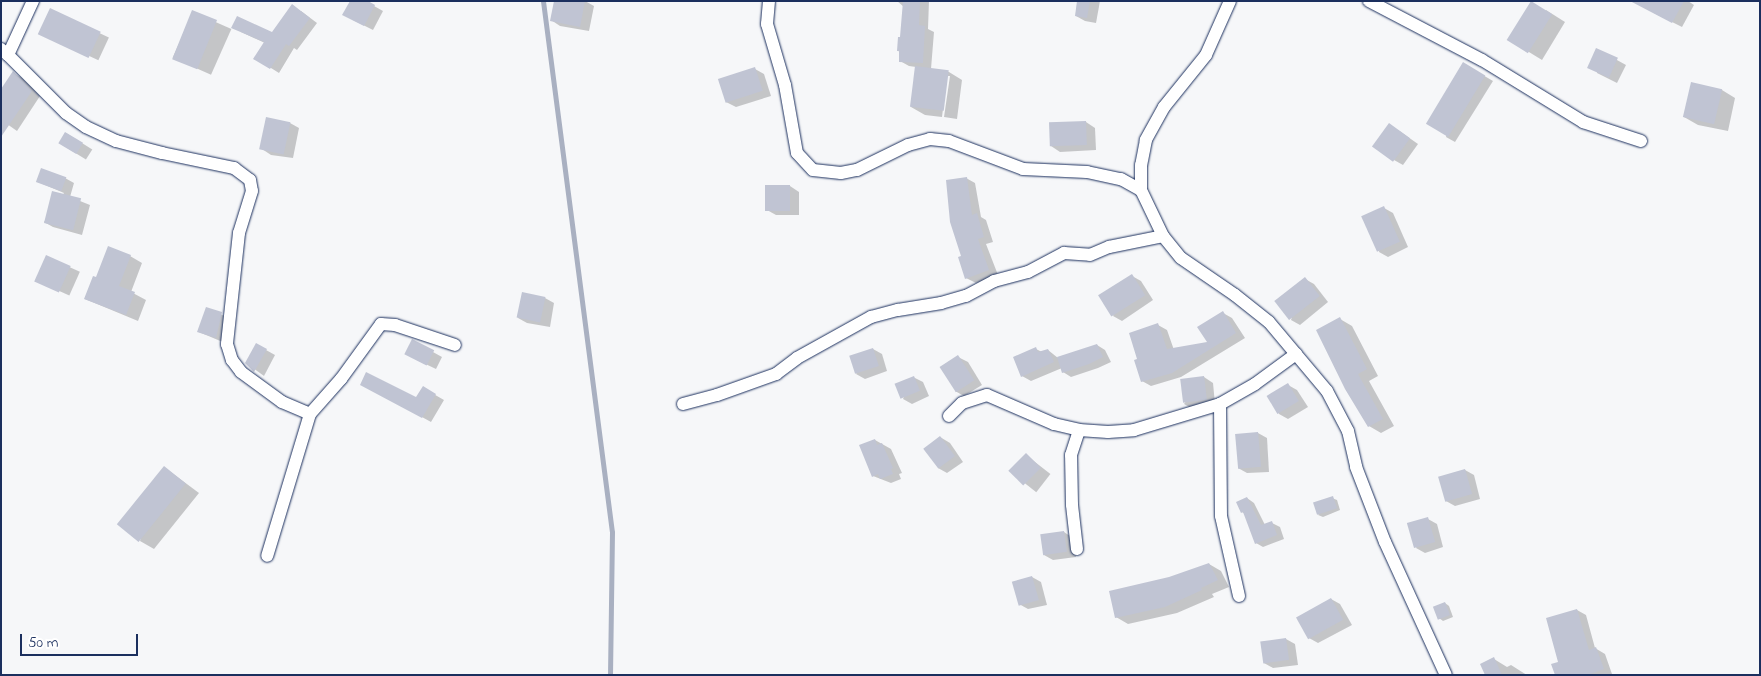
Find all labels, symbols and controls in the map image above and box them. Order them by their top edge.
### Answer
scale bar [22,624,140,656]
text: 50 m [28,632,58,654]

